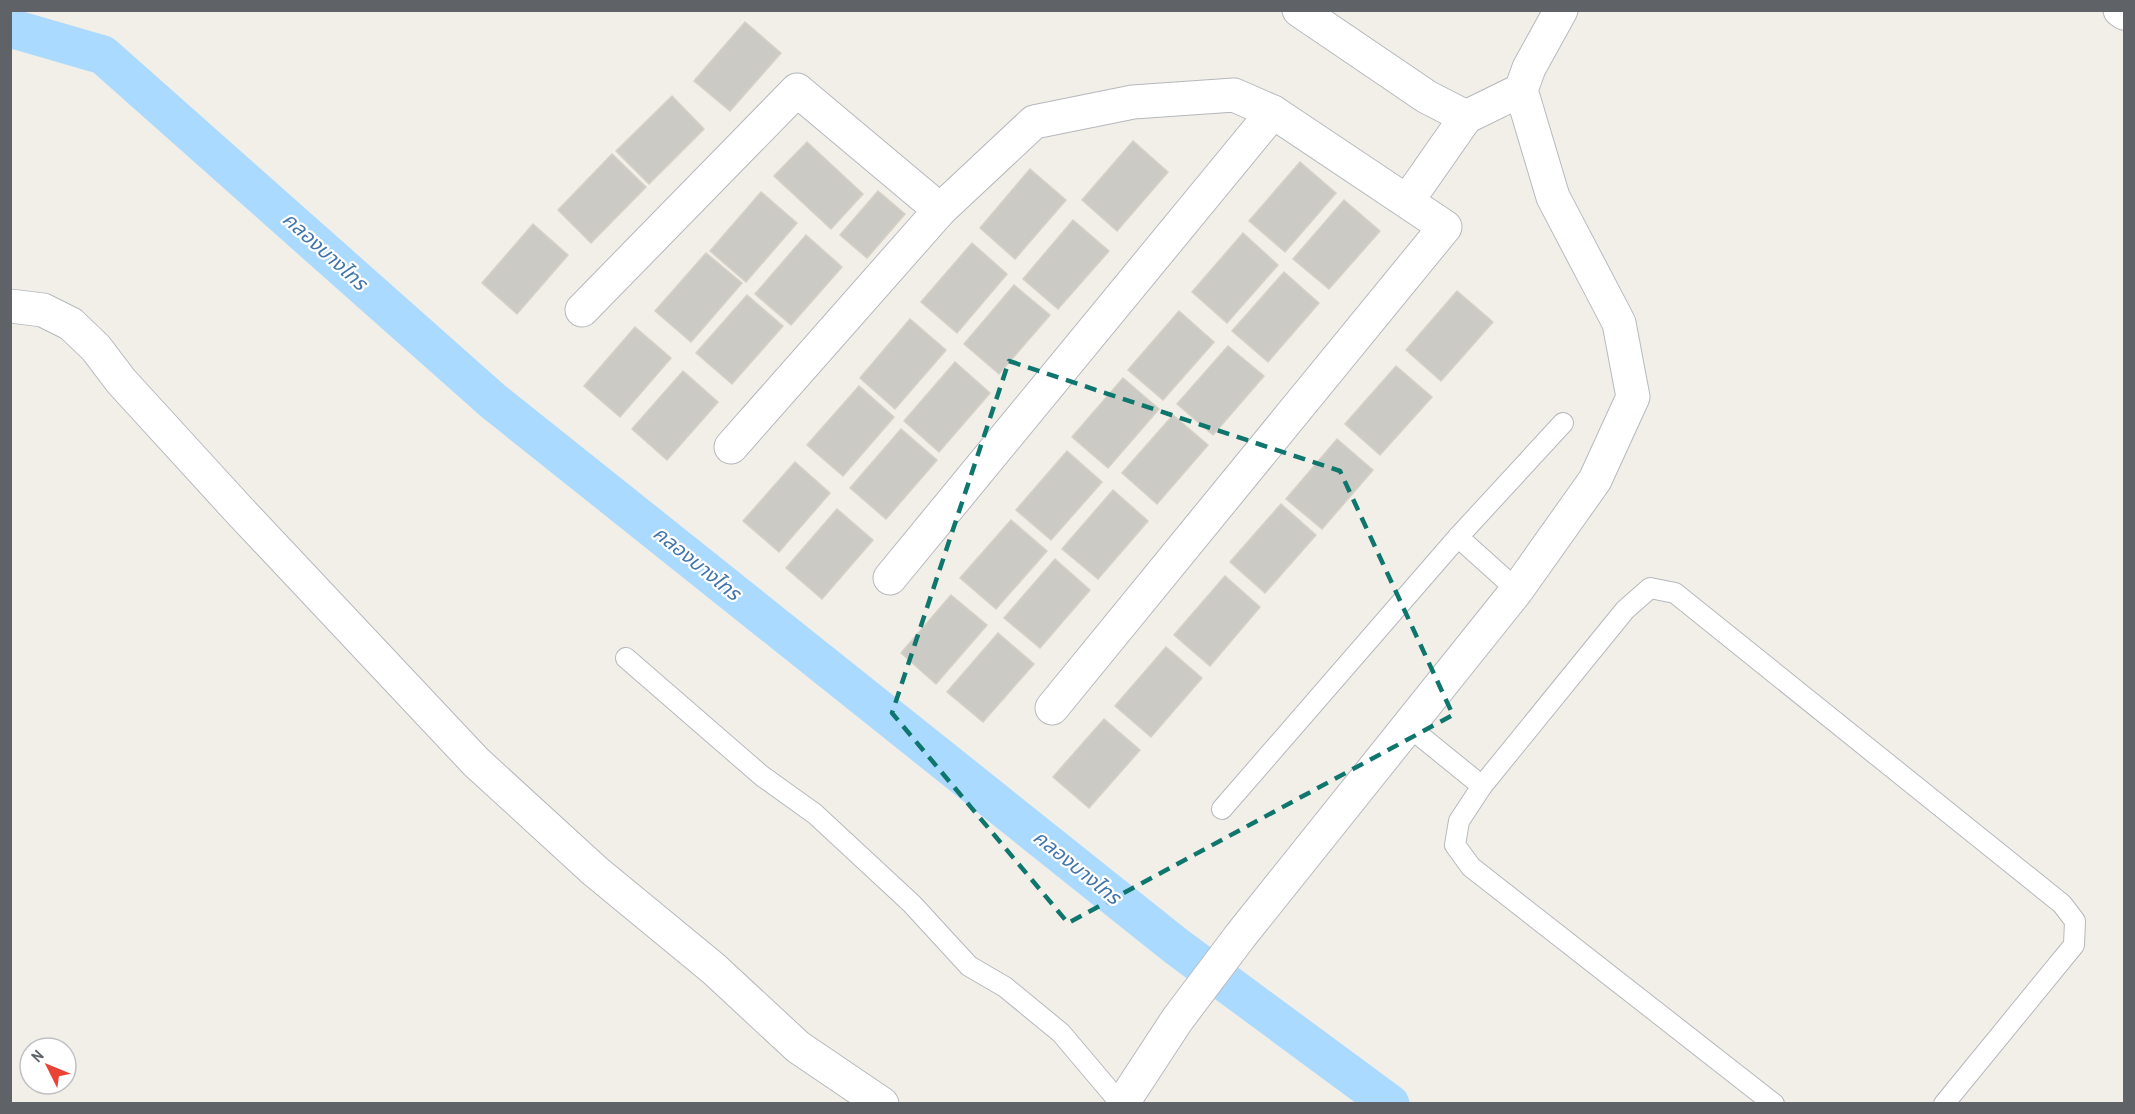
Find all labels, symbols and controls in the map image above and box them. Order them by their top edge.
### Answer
water label: คลองบางไทร [277,206,374,297]
water label: คลองบางไทร [648,519,748,607]
water label: คลองบางไทร [1028,823,1128,911]
north arrow [18,1036,78,1096]
text: N [26,1045,48,1067]

